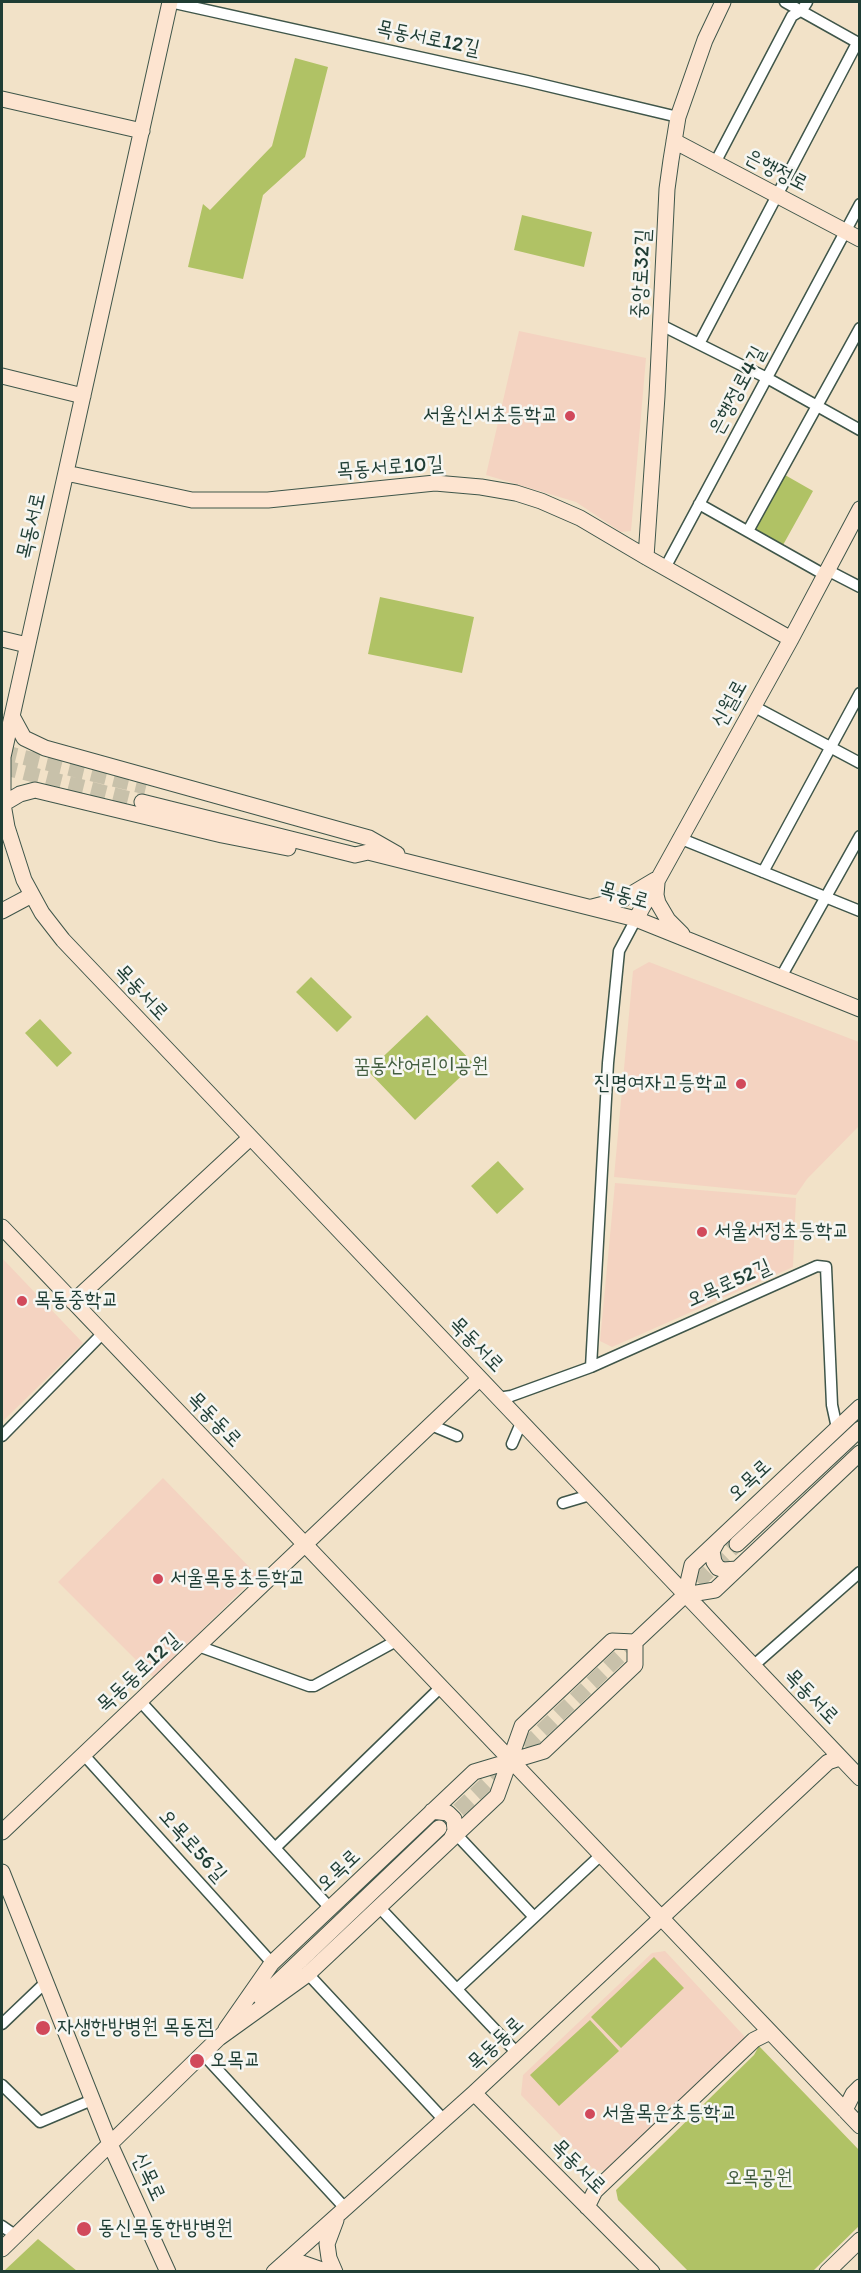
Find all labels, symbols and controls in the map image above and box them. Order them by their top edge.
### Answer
street label: 목동서로12길 [374,16,482,62]
street label: 은행정로 [740,144,812,198]
street label: 중앙로32길 [627,228,657,320]
street label: 은행정로4길 [704,342,772,440]
place label: 서울신서초등학교 [423,403,558,429]
marker: 서울신서초등학교 [563,409,577,423]
street label: 목동서로10길 [336,452,444,484]
street label: 목동서로 [12,490,52,562]
street label: 신월로 [707,676,753,732]
street label: 목동로 [596,877,652,915]
street label: 목동서로 [109,960,173,1026]
park label: 꿈동산어린이공원 [353,1054,489,1080]
place label: 진명여자고등학교 [594,1071,729,1097]
marker: 진명여자고등학교 [734,1077,748,1091]
place label: 서울서정초등학교 [714,1219,849,1245]
marker: 서울서정초등학교 [695,1225,709,1239]
street label: 오목로52길 [683,1254,775,1314]
place label: 목동중학교 [34,1288,118,1314]
marker: 목동중학교 [15,1294,29,1308]
street label: 목동서로 [443,1312,509,1378]
street label: 목동동로 [181,1387,247,1453]
street label: 오목로 [723,1454,777,1508]
place label: 서울목동초등학교 [170,1566,305,1592]
marker: 서울목동초등학교 [151,1572,165,1586]
street label: 목동동로12길 [92,1628,186,1718]
street label: 목동서로 [778,1664,844,1730]
street label: 오목로56길 [153,1804,231,1888]
street label: 오목로 [312,1844,366,1898]
street label: 목동동로 [463,2012,529,2076]
place label: 자생한방병원 목동점 [57,2015,214,2041]
marker: 자생한방병원 목동점 [34,2019,52,2037]
place label: 오목교 [210,2048,261,2074]
marker: 오목교 [188,2052,206,2070]
place label: 서울목운초등학교 [602,2101,737,2127]
marker: 서울목운초등학교 [583,2107,597,2121]
street label: 목동서로 [545,2134,611,2200]
street label: 신목로 [126,2149,170,2205]
park label: 오목공원 [725,2166,793,2192]
place label: 동신목동한방병원 [98,2216,233,2242]
marker: 동신목동한방병원 [75,2220,93,2238]

